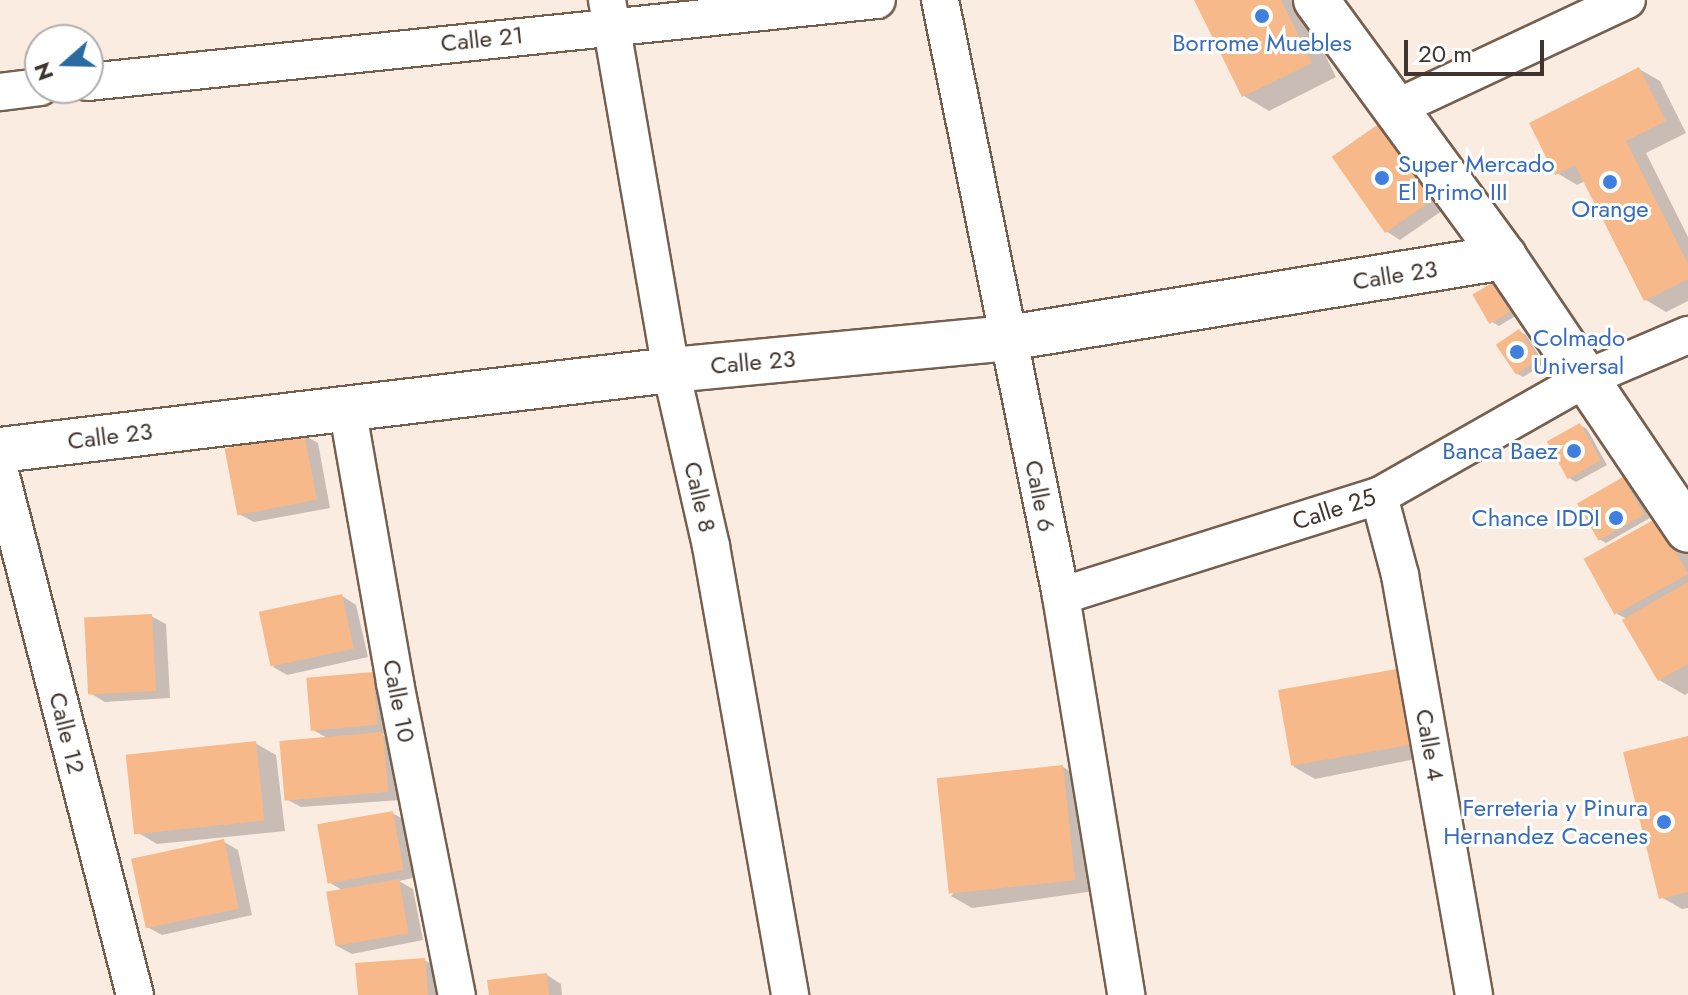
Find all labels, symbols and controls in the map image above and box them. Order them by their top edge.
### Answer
marker: Borrome Muebles [1253,7,1271,25]
street label: Calle 21 [439,20,525,58]
north arrow [24,24,104,104]
scale bar [1408,24,1548,74]
place label: Borrome Muebles [1172,29,1352,57]
text: 20 m [1418,36,1472,71]
text: N [25,58,61,85]
place label: Super Mercado El Primo III [1398,150,1555,206]
marker: Super Mercado El Primo III [1373,169,1391,187]
marker: Orange [1601,173,1619,191]
place label: Orange [1571,195,1649,223]
street label: Calle 23 [1351,254,1439,296]
place label: Colmado Universal [1533,324,1625,380]
marker: Colmado Universal [1508,343,1526,361]
street label: Calle 23 [709,344,797,380]
street label: Calle 23 [66,417,154,455]
place label: Banca Baez [1442,437,1558,465]
marker: Banca Baez [1565,442,1583,460]
street label: Calle 6 [1019,458,1061,534]
street label: Calle 8 [678,459,722,535]
street label: Calle 25 [1289,482,1379,536]
place label: Chance IDDI [1471,504,1600,532]
marker: Chance IDDI [1607,509,1625,527]
street label: Calle 10 [377,657,421,745]
street label: Calle 12 [43,689,91,777]
street label: Calle 4 [1410,707,1450,783]
place label: Ferreteria y Pinura Hernandez Cacenes [1443,794,1648,850]
marker: Ferreteria y Pinura Hernandez Cacenes [1655,813,1673,831]

